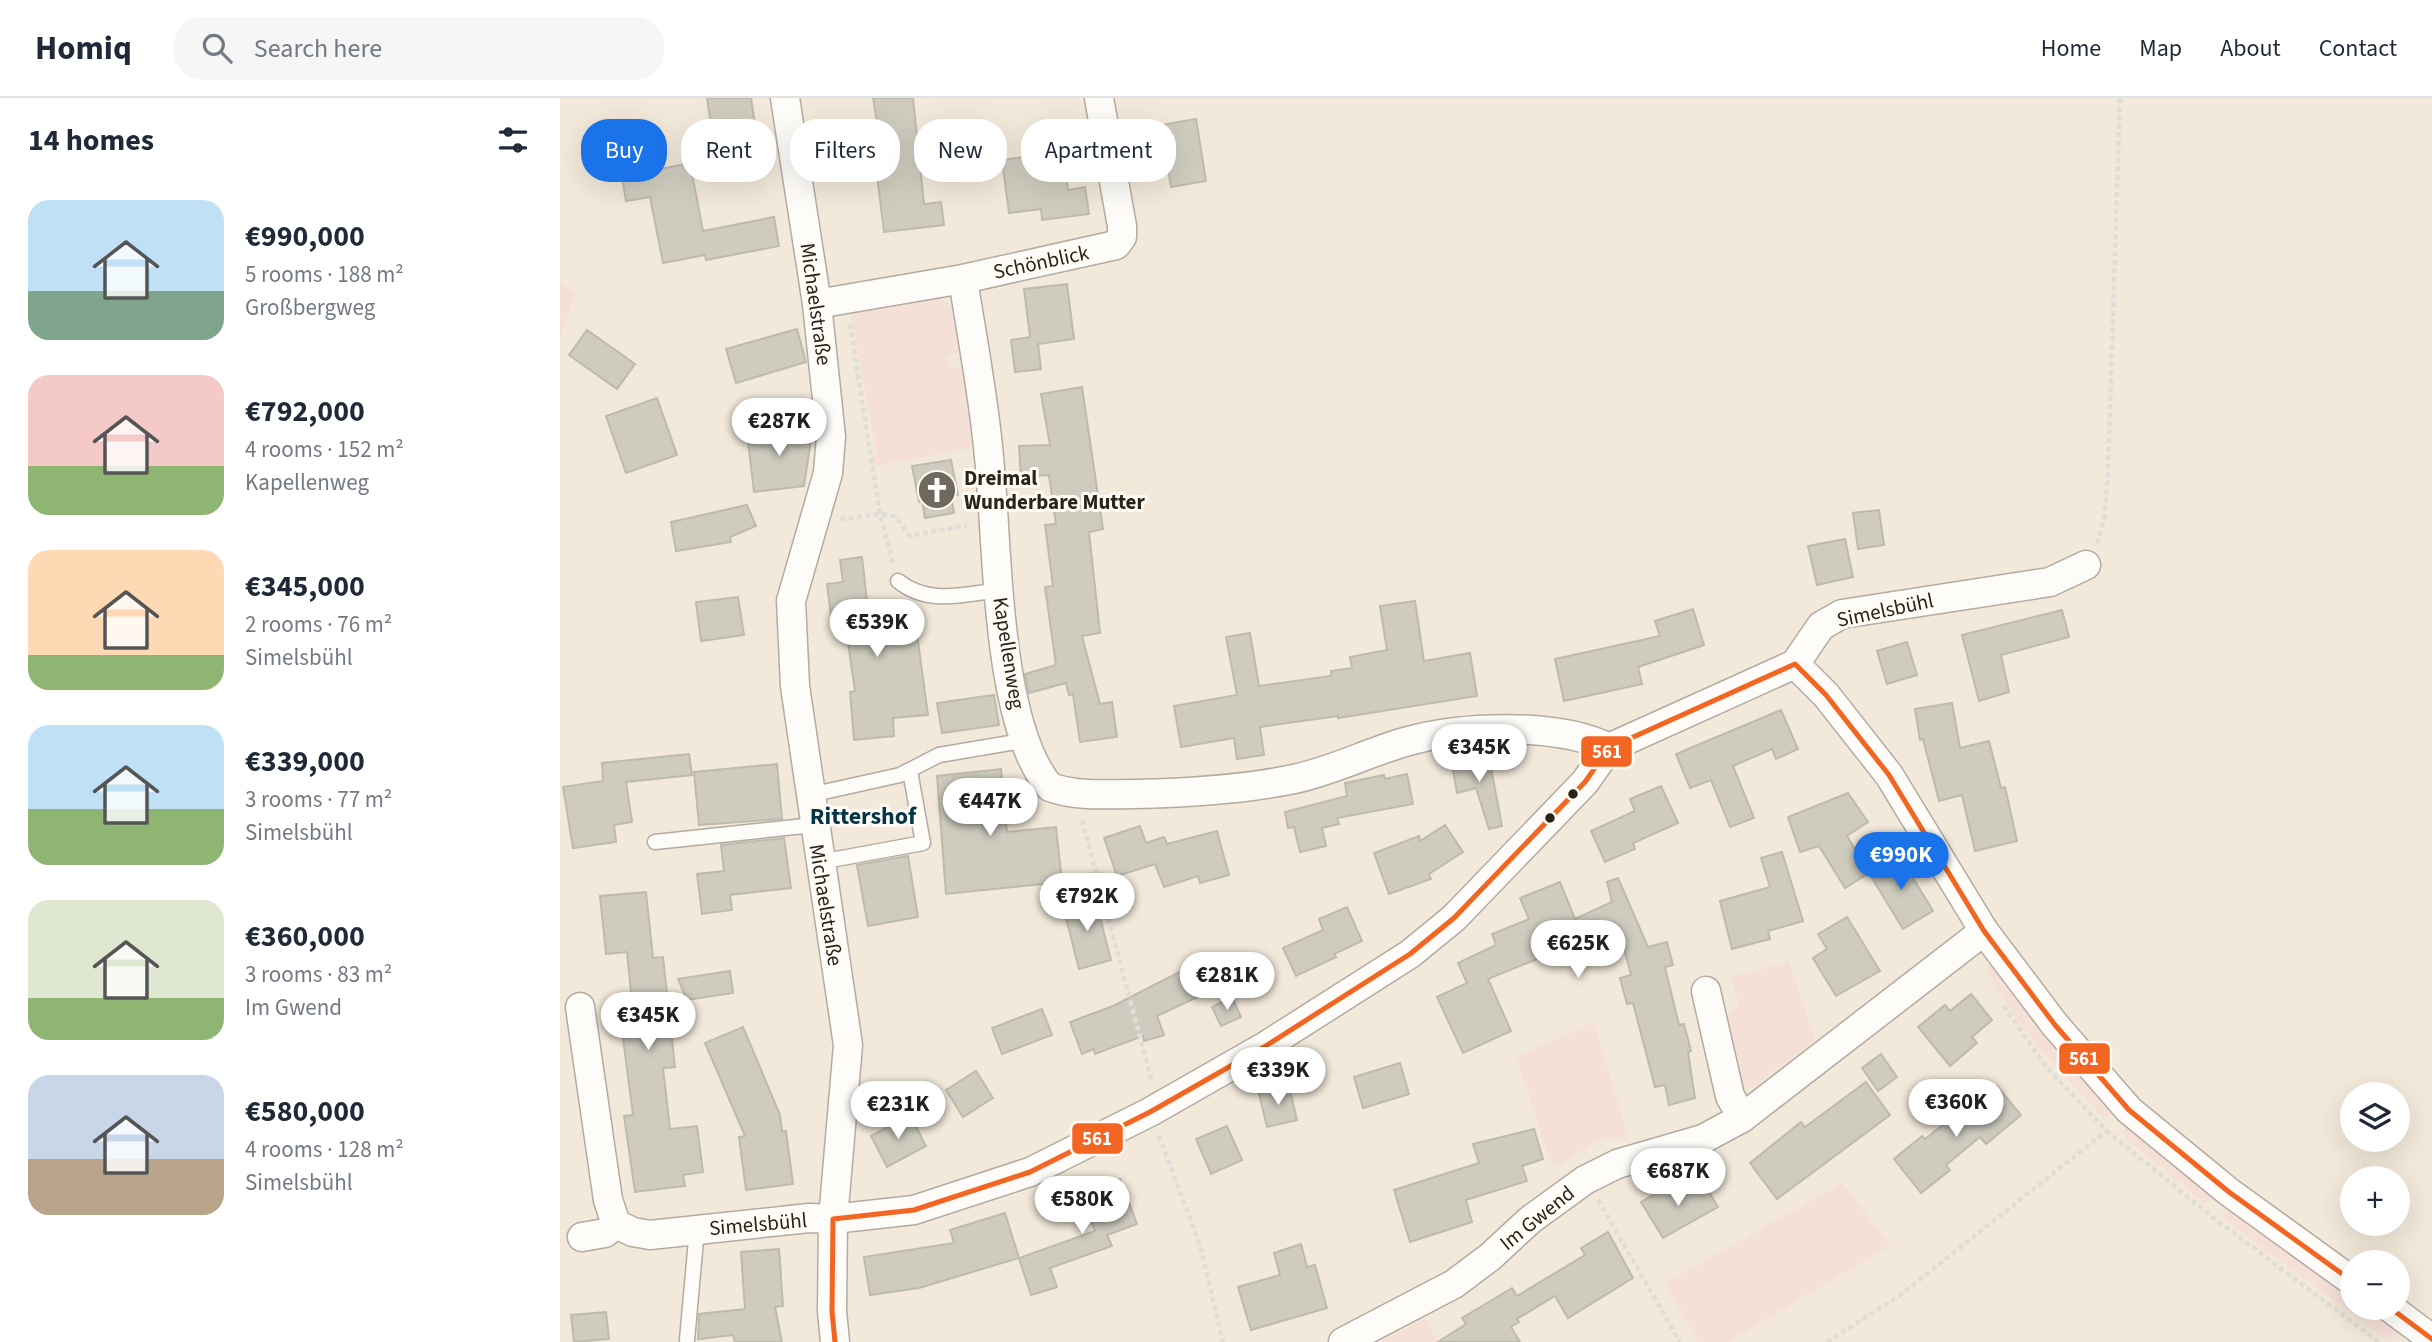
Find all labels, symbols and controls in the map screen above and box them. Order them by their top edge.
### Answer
search box [174,17,664,80]
text: Homiq [35,25,132,72]
icon: search [198,29,236,67]
text: Search here [254,30,382,67]
text: Home [2041,31,2101,66]
text: Map [2139,31,2182,66]
text: About [2220,31,2281,66]
text: Contact [2319,31,2397,66]
text: 14 homes [28,119,154,162]
chip: Buy [581,119,667,182]
chip: Rent [681,119,776,182]
chip: Filters [790,119,900,182]
chip: New [914,119,1007,182]
chip: Apartment [1021,119,1176,182]
icon: filters [494,121,532,159]
text: €990,000 [245,215,365,258]
icon: home [84,228,168,312]
street label: Schönblick [990,237,1092,287]
street label: Michaelstraße [793,241,839,367]
text: 5 rooms · 188 m² [245,258,404,291]
text: Großbergweg [245,291,375,324]
text: €792,000 [245,390,365,433]
pin: €287K [730,398,828,458]
icon: home [84,403,168,487]
text: €287K [748,404,810,437]
text: 4 rooms · 152 m² [245,433,404,466]
place label: Dreimal Wunderbare Mutter [964,463,1145,517]
text: Kapellenweg [245,466,369,499]
church icon: Dreimal Wunderbare Mutter [916,469,958,511]
text: €345,000 [245,565,365,608]
icon: home [84,578,168,662]
street label: Simelsbühl [1834,585,1936,635]
street label: Kapellenweg [985,595,1033,712]
pin: €539K [828,600,926,659]
text: €539K [846,605,908,638]
text: 2 rooms · 76 m² [245,608,392,641]
text: Simelsbühl [245,641,353,674]
pin: €345K [1430,724,1528,784]
text: €345K [1448,730,1510,763]
line badge: 561 [1580,735,1633,768]
text: 561 [1592,739,1622,766]
text: €339,000 [245,740,365,783]
icon: home [84,753,168,837]
pin: €447K [941,778,1039,838]
text: 3 rooms · 77 m² [245,783,392,816]
text: €447K [959,784,1021,817]
unlabelled marker [1566,787,1580,801]
district label: Rittershof [810,799,917,834]
unlabelled marker [1543,811,1557,825]
text: Simelsbühl [245,816,353,849]
pin: €990K [1852,832,1950,892]
text: €990K [1870,838,1932,871]
street label: Michaelstraße [802,842,850,968]
pin: €792K [1038,874,1136,933]
text: €792K [1056,879,1118,912]
text: €360,000 [245,915,365,958]
pin: €625K [1529,920,1627,980]
text: €625K [1547,926,1609,959]
icon: home [84,928,168,1012]
pin: €281K [1178,953,1276,1012]
text: 3 rooms · 83 m² [245,958,392,991]
text: €281K [1196,958,1258,991]
text: Im Gwend [245,991,342,1024]
pin: €345K [599,992,697,1052]
text: €345K [617,998,679,1031]
line badge: 561 [2058,1042,2111,1075]
text: 561 [2069,1046,2099,1073]
pin: €339K [1229,1048,1327,1107]
text: €339K [1247,1053,1309,1086]
pin: €360K [1907,1080,2005,1139]
pin: €231K [849,1082,947,1141]
map controls [2340,1082,2410,1320]
button: layers [2340,1082,2410,1152]
text: €360K [1925,1085,1987,1118]
text: €231K [867,1087,929,1120]
text: €580,000 [245,1090,365,1133]
icon: home [84,1103,168,1187]
line badge: 561 [1071,1122,1124,1155]
text: 561 [1082,1126,1112,1153]
text: 4 rooms · 128 m² [245,1133,404,1166]
pin: €687K [1629,1148,1727,1208]
text: €687K [1647,1154,1709,1187]
text: Simelsbühl [245,1166,353,1199]
button: + [2340,1166,2410,1236]
pin: €580K [1033,1176,1131,1236]
street label: Im Gwend [1493,1178,1581,1258]
text: €580K [1051,1182,1113,1215]
street label: Simelsbühl [708,1205,808,1243]
button: − [2340,1250,2410,1320]

